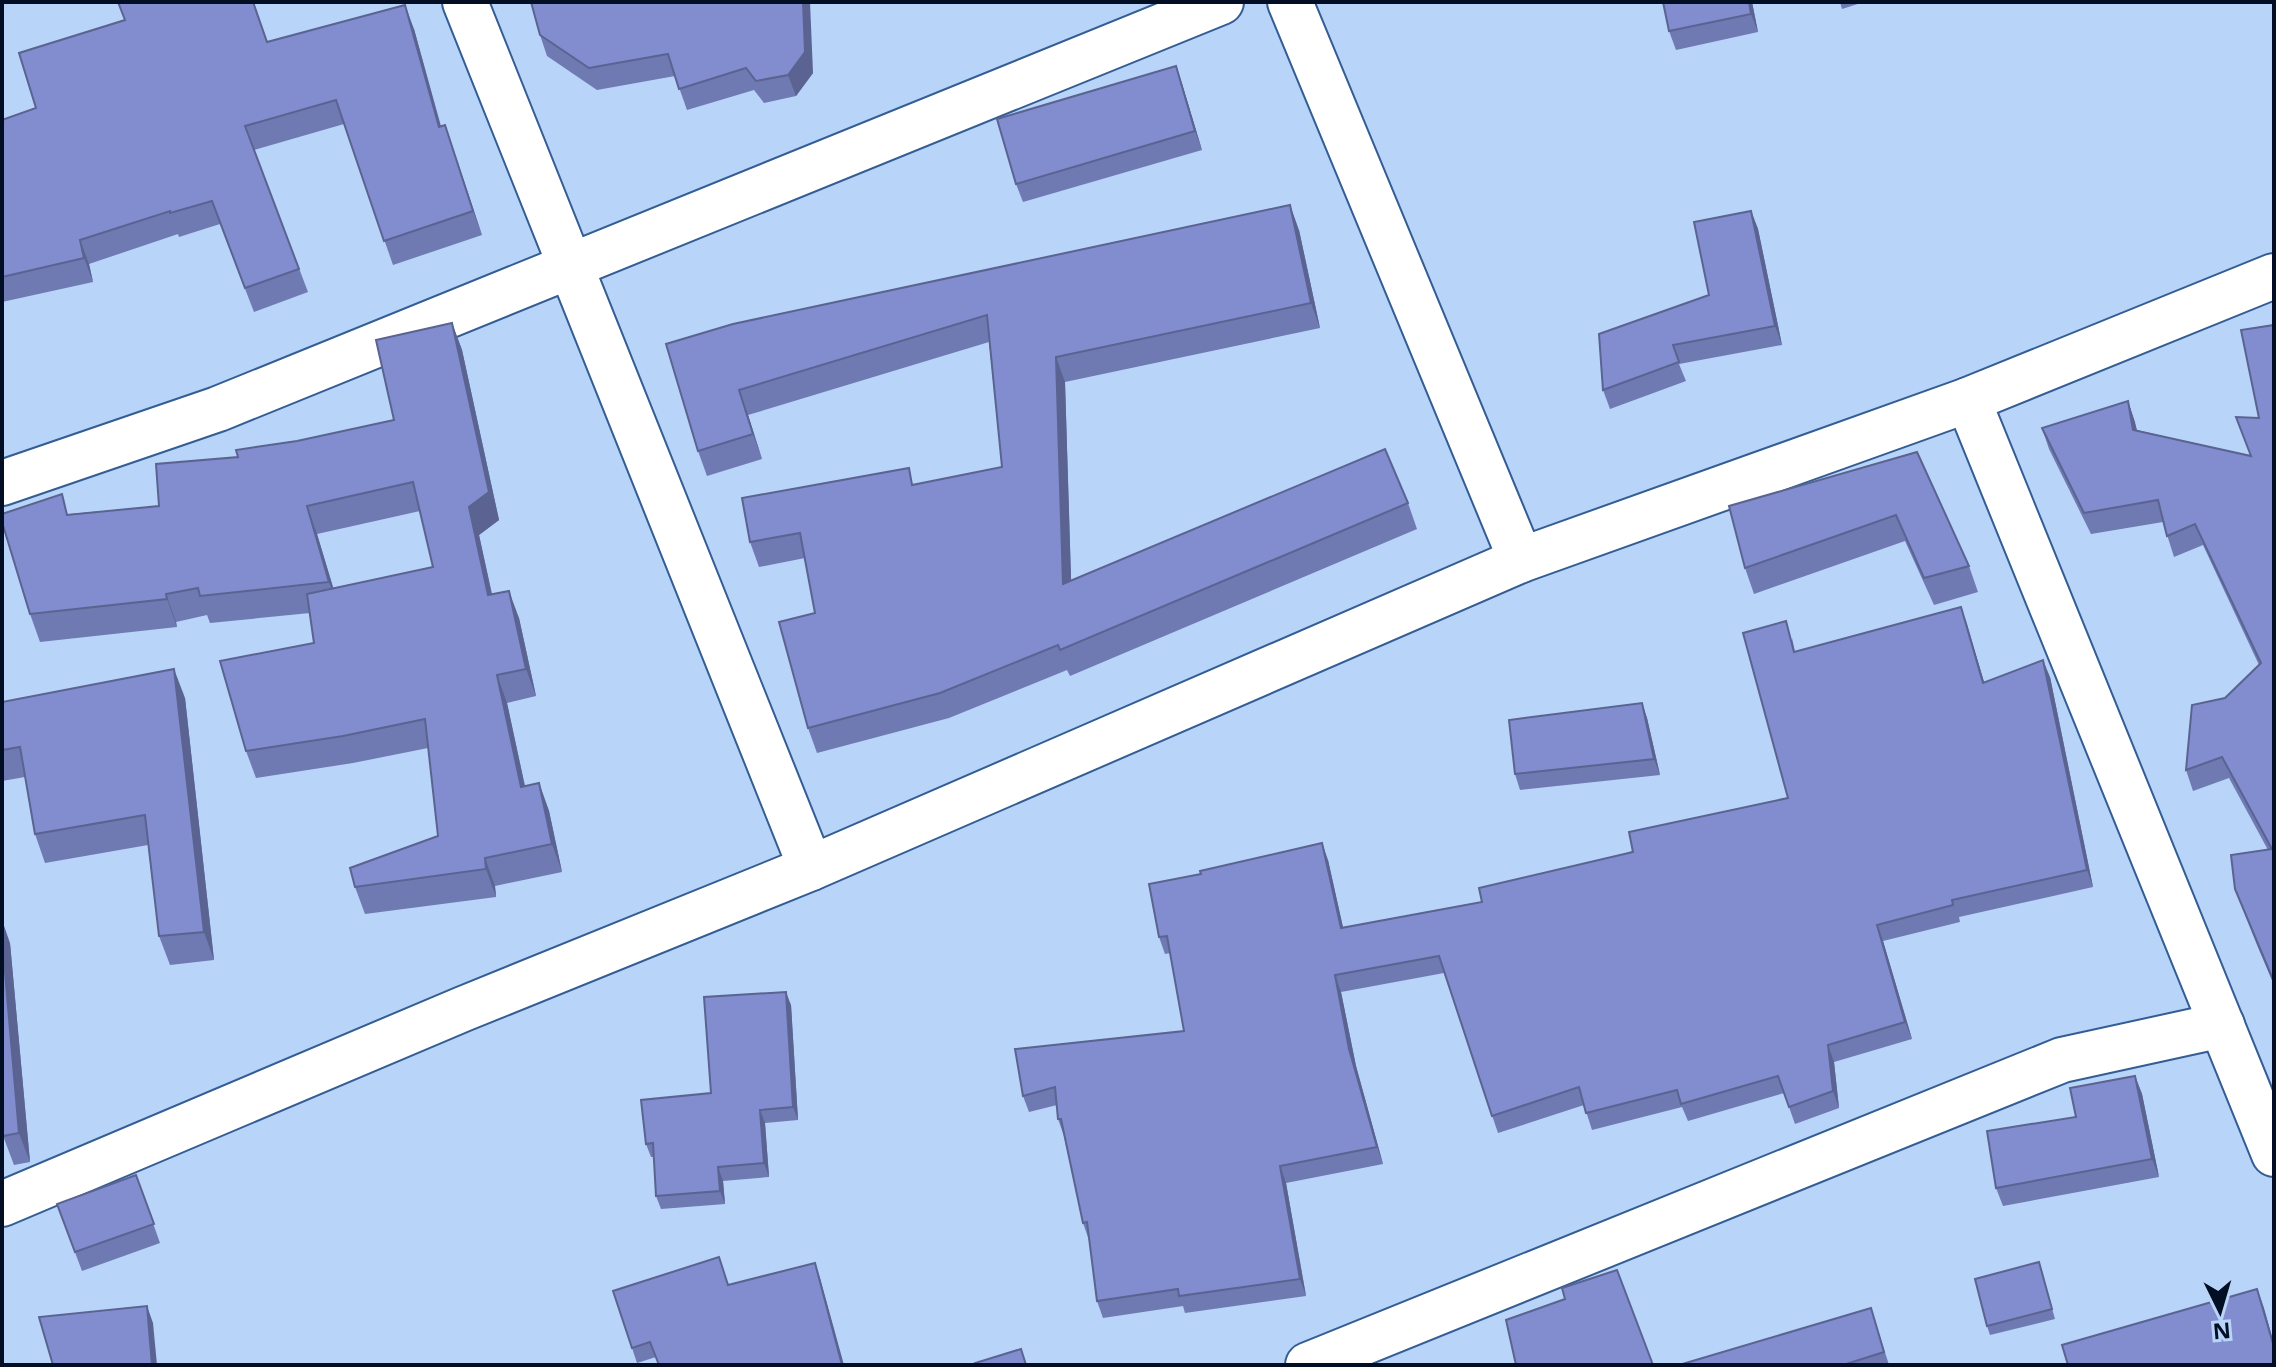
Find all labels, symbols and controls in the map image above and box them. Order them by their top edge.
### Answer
north arrow [2180,1271,2260,1351]
text: N [2212,1316,2232,1348]

